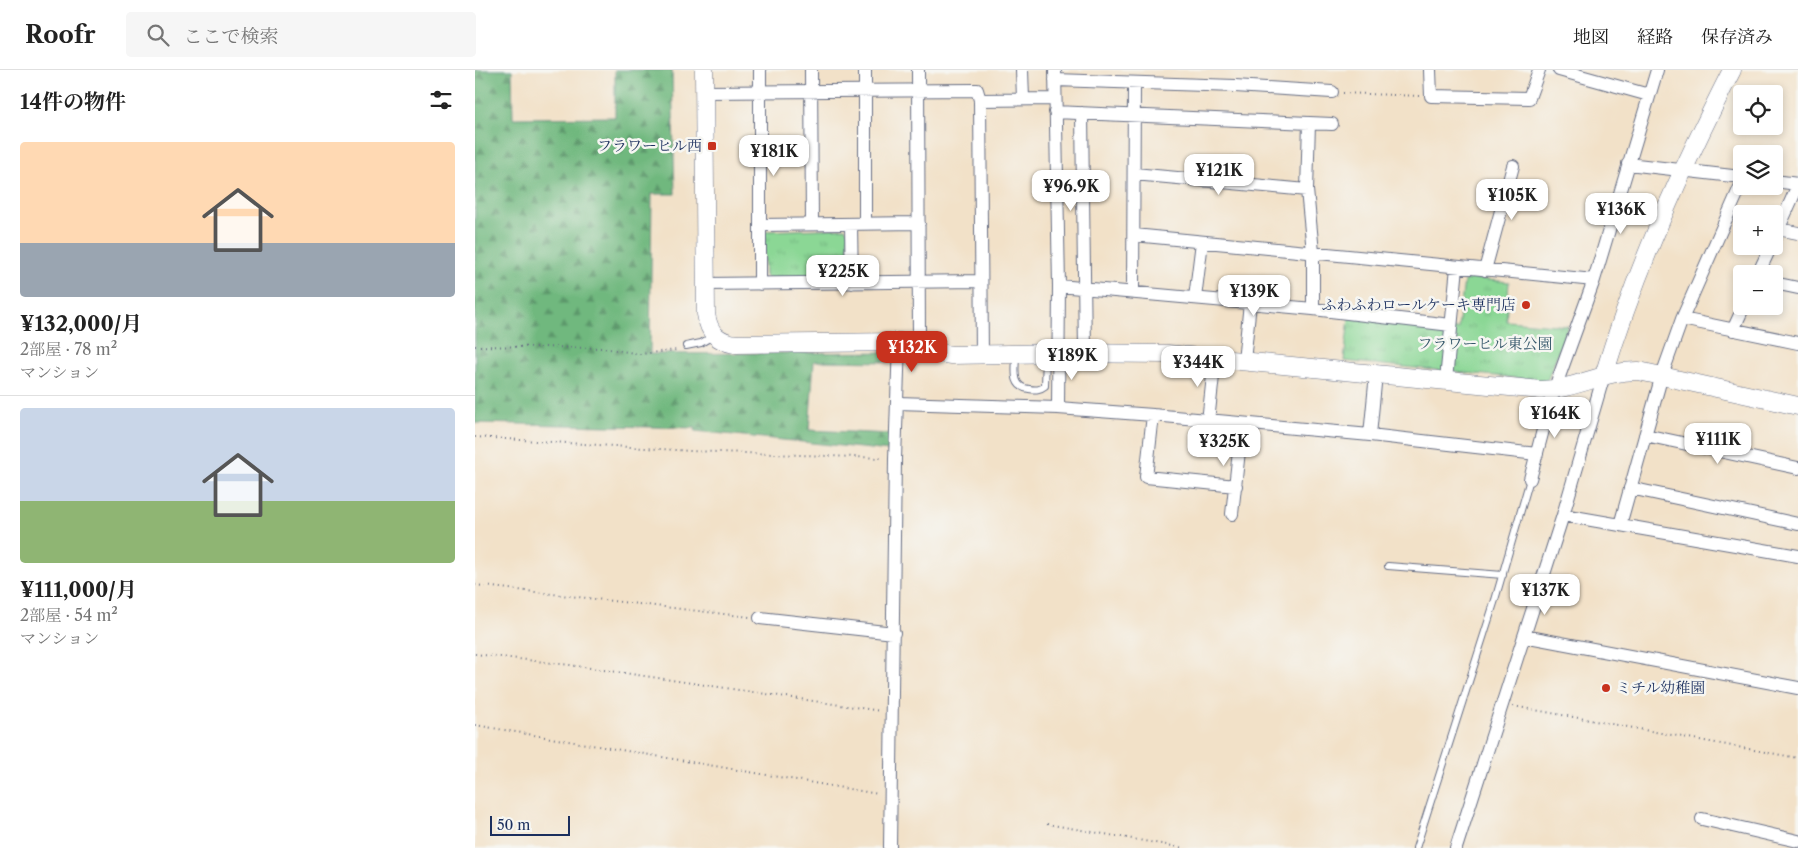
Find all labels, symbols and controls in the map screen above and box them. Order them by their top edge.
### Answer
search box [126,12,476,57]
text: Roofr [25,20,96,49]
icon: search [144,21,172,49]
text: ここで検索 [184,25,279,48]
text: 地図 [1573,26,1609,48]
text: 経路 [1637,26,1673,48]
text: 保存済み [1701,26,1773,48]
map controls [1733,85,1783,315]
button: locate [1733,85,1783,135]
icon: filters [427,86,455,114]
text: 14件の物件 [20,89,126,114]
pin: ¥181K [739,134,809,177]
place label: フラワーヒル西 [597,136,702,155]
marker: フラワーヒル西 [706,140,718,152]
text: ¥181K [750,141,798,161]
button: layers [1733,145,1783,195]
pin: ¥121K [1184,154,1254,196]
text: ¥121K [1195,160,1243,180]
pin: ¥96.9K [1030,170,1112,212]
icon: home [193,175,283,265]
text: ¥96.9K [1043,176,1099,196]
pin: ¥105K [1477,178,1547,221]
text: ¥105K [1487,185,1537,205]
pin: ¥136K [1586,192,1656,235]
text: ¥136K [1596,199,1646,219]
button: + [1733,205,1783,255]
pin: ¥225K [808,254,878,297]
text: ¥225K [817,261,869,281]
button: − [1733,265,1783,315]
pin: ¥139K [1219,274,1289,317]
text: ¥139K [1229,281,1279,301]
place label: ふわふわロールケーキ専門店 [1322,295,1516,314]
marker: ふわふわロールケーキ専門店 [1520,299,1532,311]
text: ¥132,000/月 [20,311,142,336]
pin: ¥132K [877,330,947,373]
park label: フラワーヒル東公園 [1417,334,1553,353]
text: ¥132K [887,337,937,357]
pin: ¥189K [1037,338,1107,381]
text: 2部屋 · 78 m² [20,339,117,359]
text: ¥189K [1047,345,1097,365]
pin: ¥344K [1163,346,1233,388]
text: ¥344K [1172,352,1224,372]
text: マンション [20,362,99,382]
pin: ¥164K [1520,396,1590,439]
text: ¥164K [1530,403,1580,423]
pin: ¥111K [1683,422,1753,465]
pin: ¥325K [1189,424,1259,467]
text: ¥111K [1695,429,1741,449]
text: ¥325K [1198,431,1250,451]
icon: home [193,440,283,530]
pin: ¥137K [1510,574,1580,616]
text: ¥111,000/月 [20,577,137,602]
text: ¥137K [1521,580,1569,600]
text: 2部屋 · 54 m² [20,605,118,625]
text: マンション [20,628,99,648]
place label: ミチル幼稚園 [1616,678,1705,697]
marker: ミチル幼稚園 [1600,682,1612,694]
scale bar [490,813,570,836]
text: 50 m [497,816,530,834]

